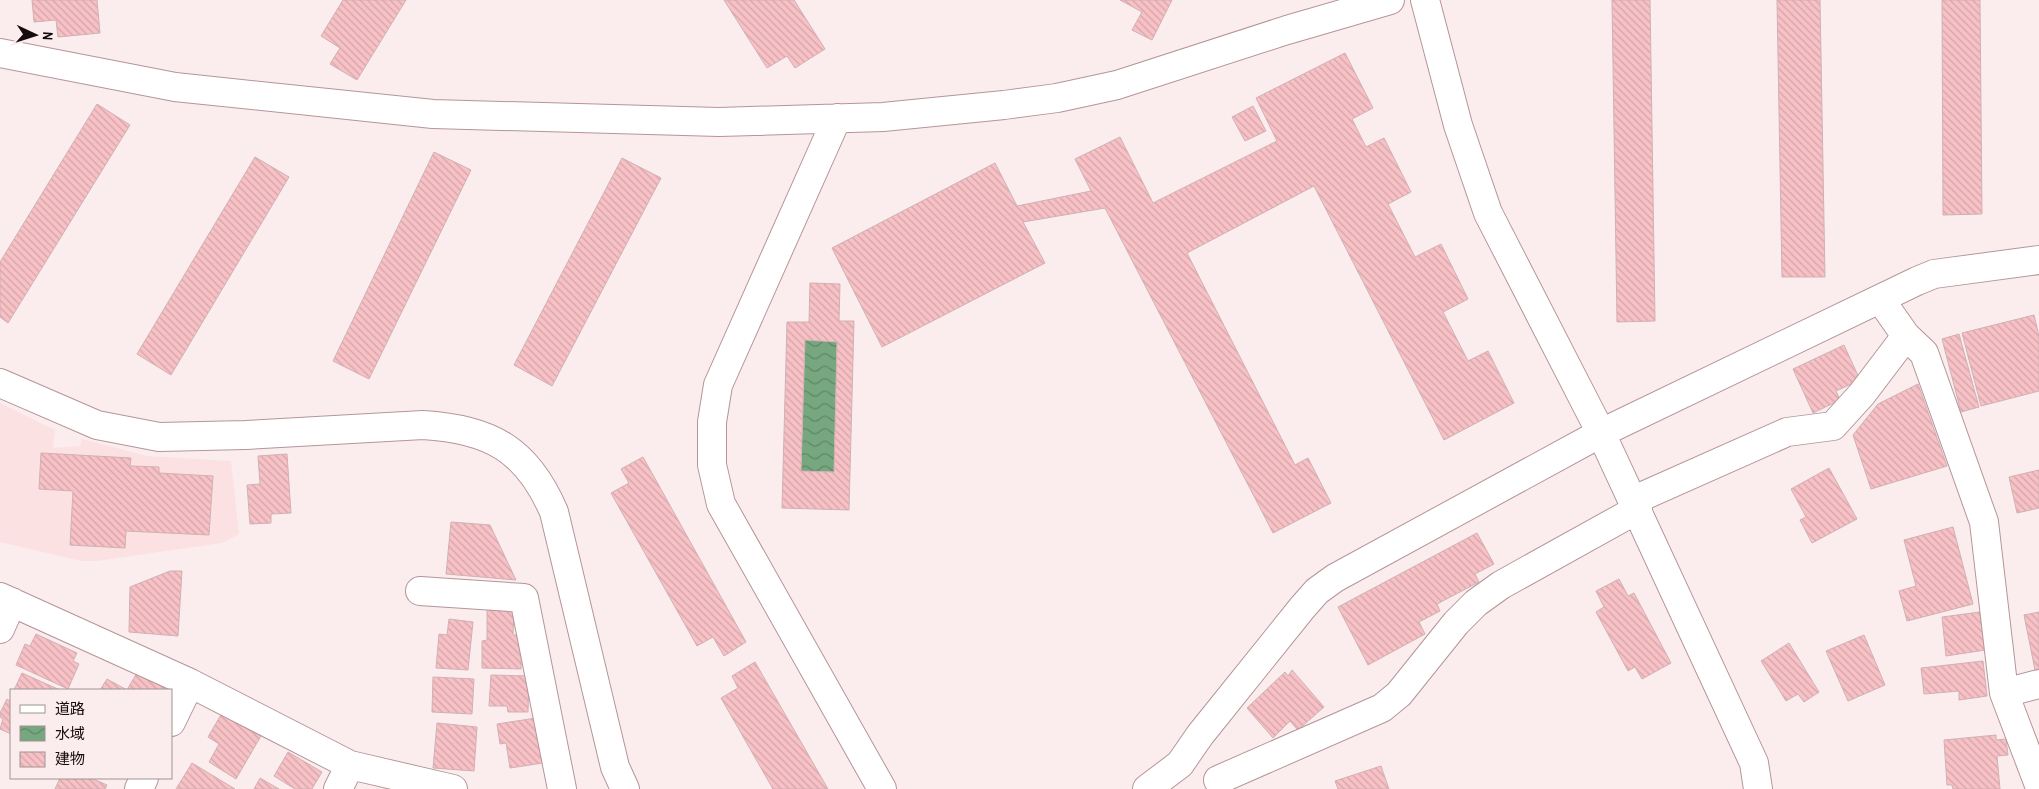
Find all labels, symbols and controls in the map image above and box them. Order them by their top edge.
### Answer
north arrow [10,10,60,60]
text: N [39,31,57,41]
legend [10,689,172,779]
text: 道路 [55,698,85,719]
text: 水域 [55,723,85,744]
text: 建物 [55,748,85,769]

